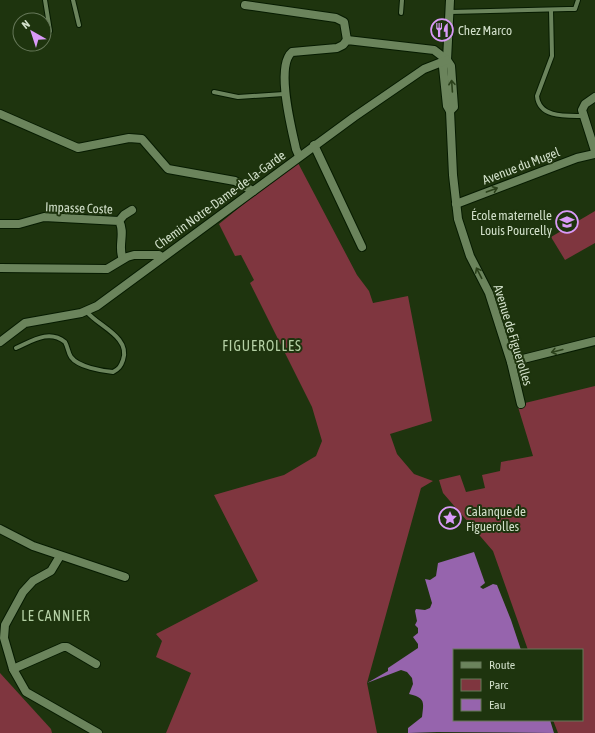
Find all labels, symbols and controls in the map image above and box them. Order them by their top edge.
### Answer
north arrow [12,12,52,52]
restaurant icon: Chez Marco [429,17,455,43]
text: N [19,18,32,31]
place label: Chez Marco [458,23,512,38]
one-way arrow [449,80,456,93]
street label: Avenue du Mugel [480,144,562,188]
street label: Chemin Notre-Dame-de-la-Garde [152,148,288,252]
one-way arrow [486,186,499,193]
street label: Impasse Coste [45,199,113,217]
place label: École maternelle Louis Pourcelly [471,208,553,238]
school or university icon: École maternelle Louis Pourcelly [554,209,580,235]
one-way arrow [475,267,482,279]
street label: Avenue de Figuerolles [491,283,536,388]
district label: FIGUEROLLES [222,338,302,354]
one-way arrow [551,347,564,355]
place label: Calanque de Figuerolles [466,504,526,534]
place icon: Calanque de Figuerolles [437,505,463,531]
district label: LE CANNIER [21,608,91,624]
legend [453,649,583,721]
text: Route [489,658,515,672]
text: Parc [489,678,509,692]
text: Eau [489,698,506,712]

